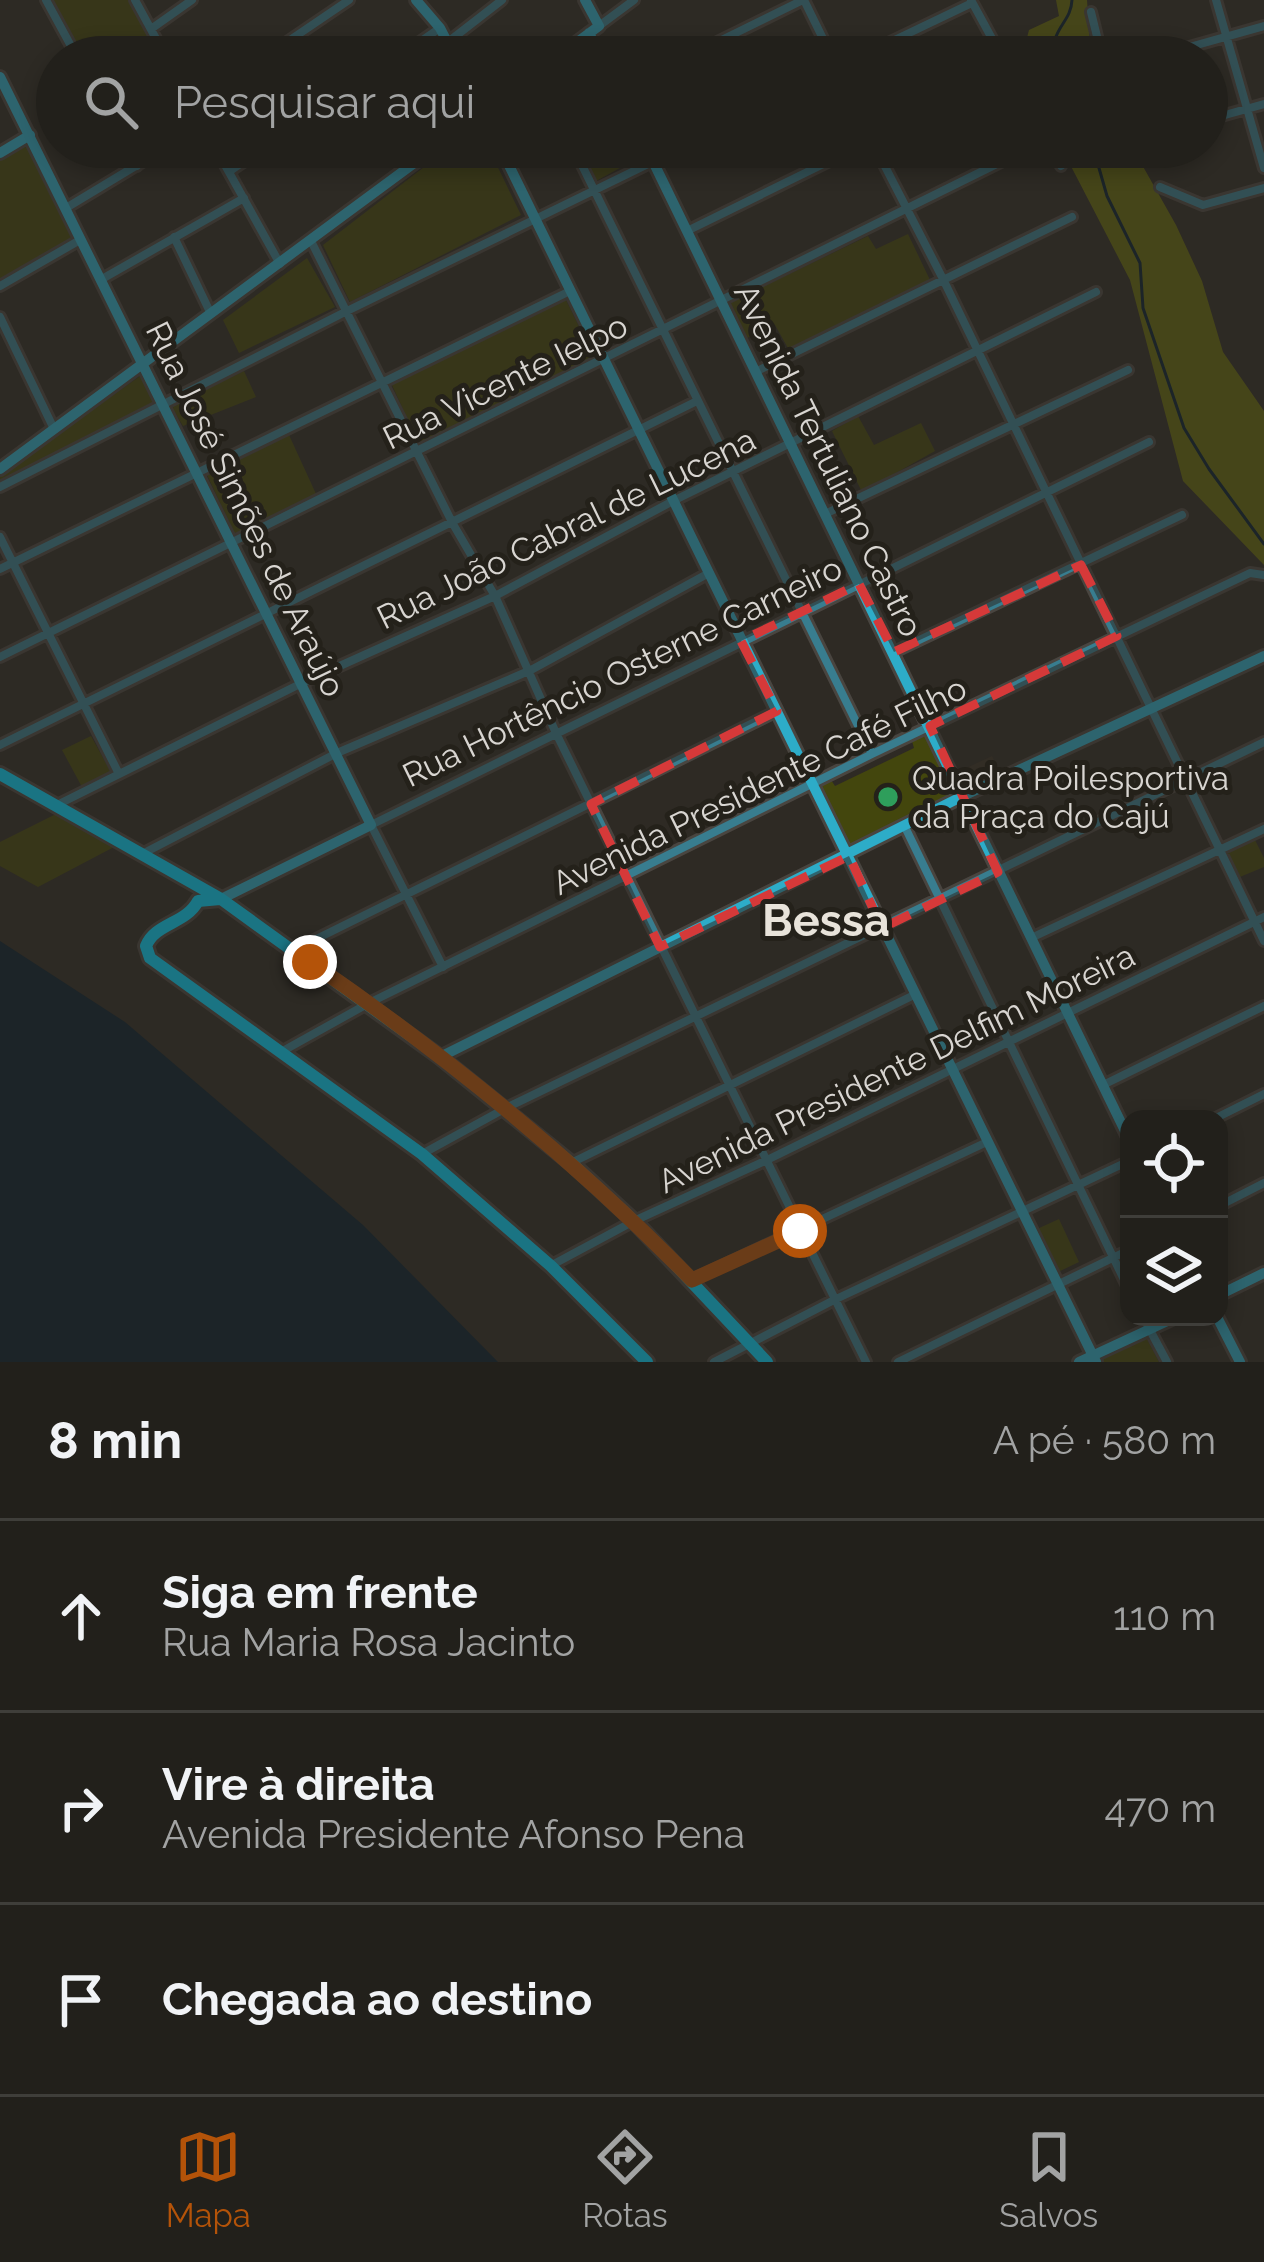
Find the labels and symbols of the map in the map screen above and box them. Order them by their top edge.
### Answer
street label: Avenida Tertuliano Castro [726,277,931,643]
street label: Rua Vicente Ielpo [377,305,634,457]
street label: Rua José Simões de Araújo [138,316,353,703]
street label: Rua João Cabral de Lucena [371,420,762,637]
street label: Rua Hortêncio Osterne Carneiro [396,548,848,795]
street label: Avenida Presidente Café Filho [546,668,973,903]
place label: Quadra Poilesportiva da Praça do Cajú [912,759,1229,836]
marker: Quadra Poilesportiva da Praça do Cajú [875,784,901,810]
district label: Bessa [762,894,890,947]
route end [283,935,337,989]
street label: Avenida Presidente Delfim Moreira [652,936,1141,1201]
route start [773,1204,827,1258]

